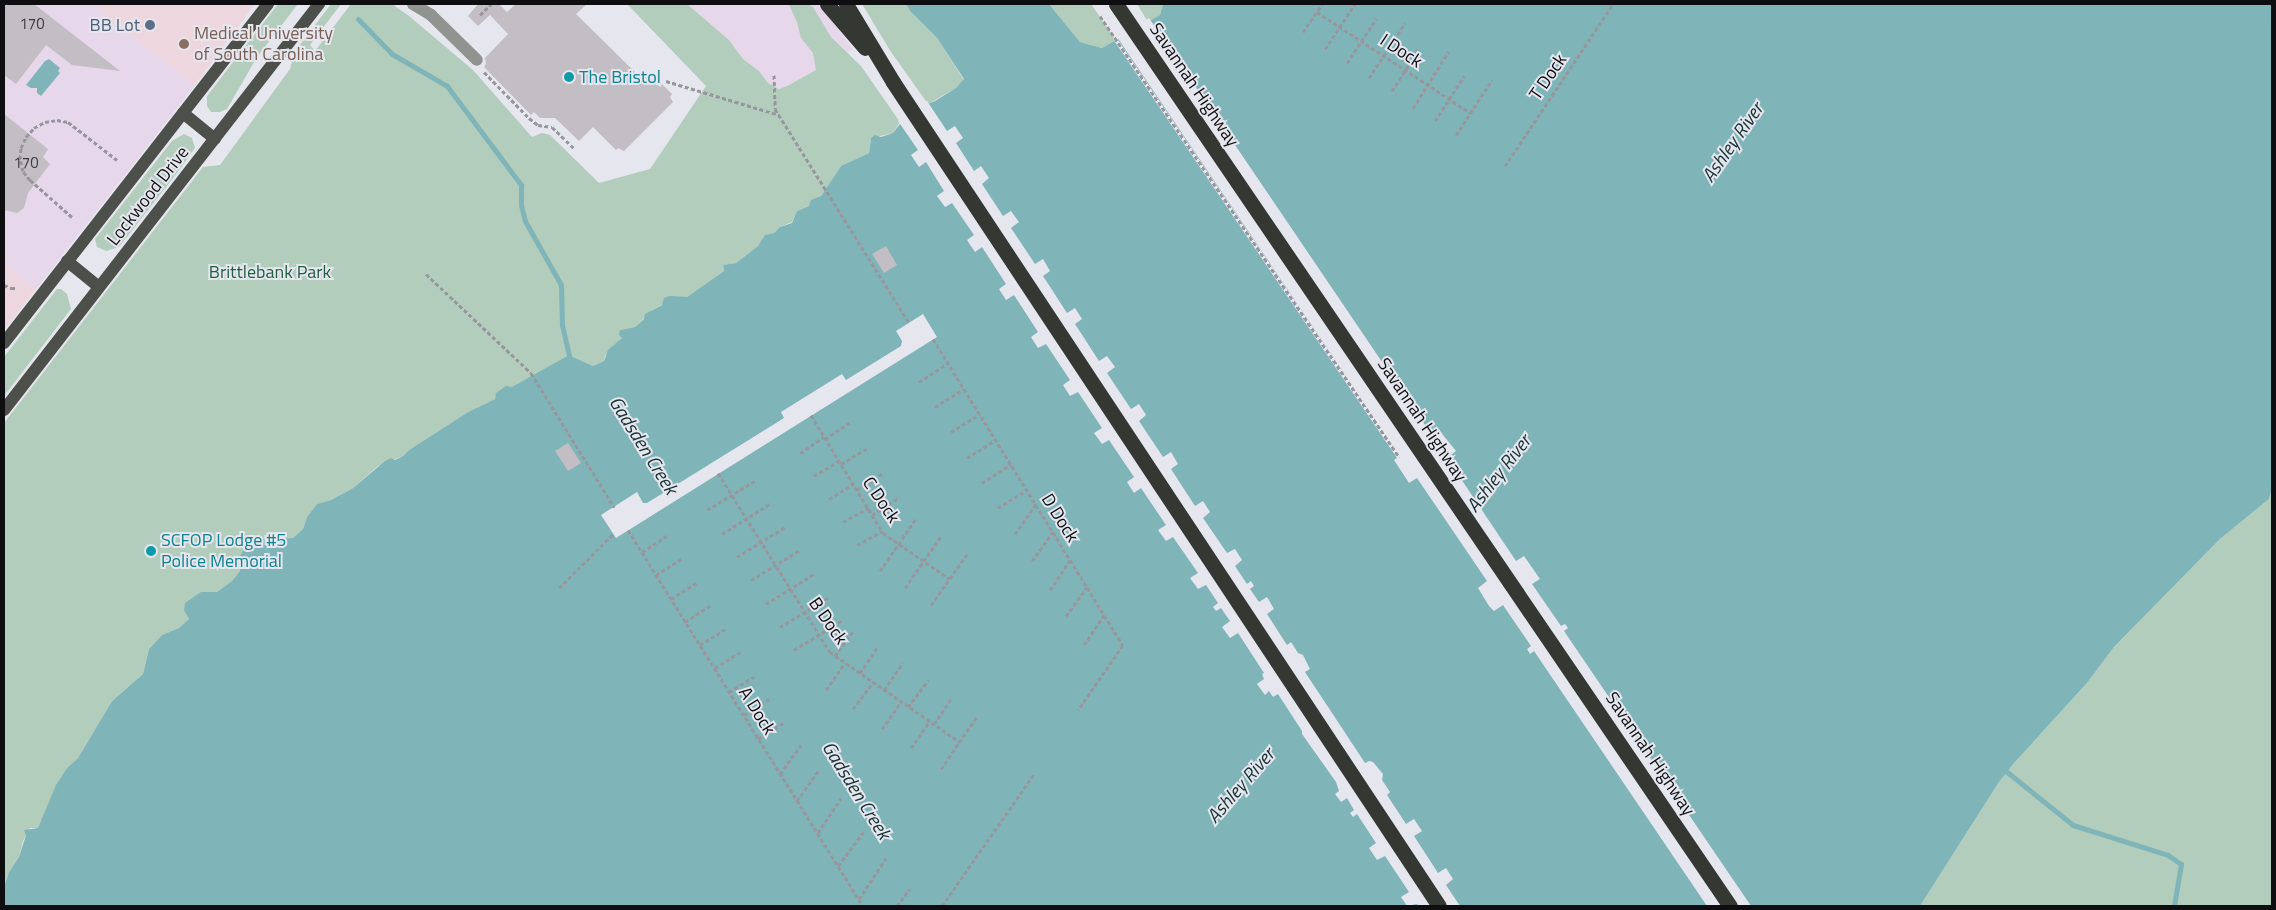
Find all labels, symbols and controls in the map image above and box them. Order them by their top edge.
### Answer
place label: BB Lot [90,14,140,36]
house number: 170 [19,15,45,33]
marker: BB Lot [144,19,156,31]
street label: Savannah Highway [1145,19,1243,151]
place label: Medical University of South Carolina [194,23,333,66]
street label: I Dock [1376,29,1426,73]
marker: Medical University of South Carolina [178,38,190,50]
street label: T Dock [1525,50,1571,104]
place label: The Bristol [579,66,661,88]
marker: The Bristol [563,71,575,83]
water label: Ashley River [1696,98,1768,186]
street label: Lockwood Drive [103,142,193,250]
house number: 170 [13,154,39,172]
park label: Brittlebank Park [209,261,331,283]
street label: Savannah Highway [1373,354,1471,486]
water label: Gadsden Creek [605,392,683,498]
water label: Ashley River [1461,430,1535,516]
street label: C Dock [858,473,904,527]
street label: D Dock [1037,490,1083,546]
place label: SCFOP Lodge #5 Police Memorial [161,530,286,572]
marker: SCFOP Lodge #5 Police Memorial [145,545,157,557]
street label: B Dock [804,593,852,649]
street label: A Dock [734,683,780,739]
street label: Savannah Highway [1601,688,1699,820]
water label: Gadsden Creek [818,737,896,843]
water label: Ashley River [1201,743,1279,827]

